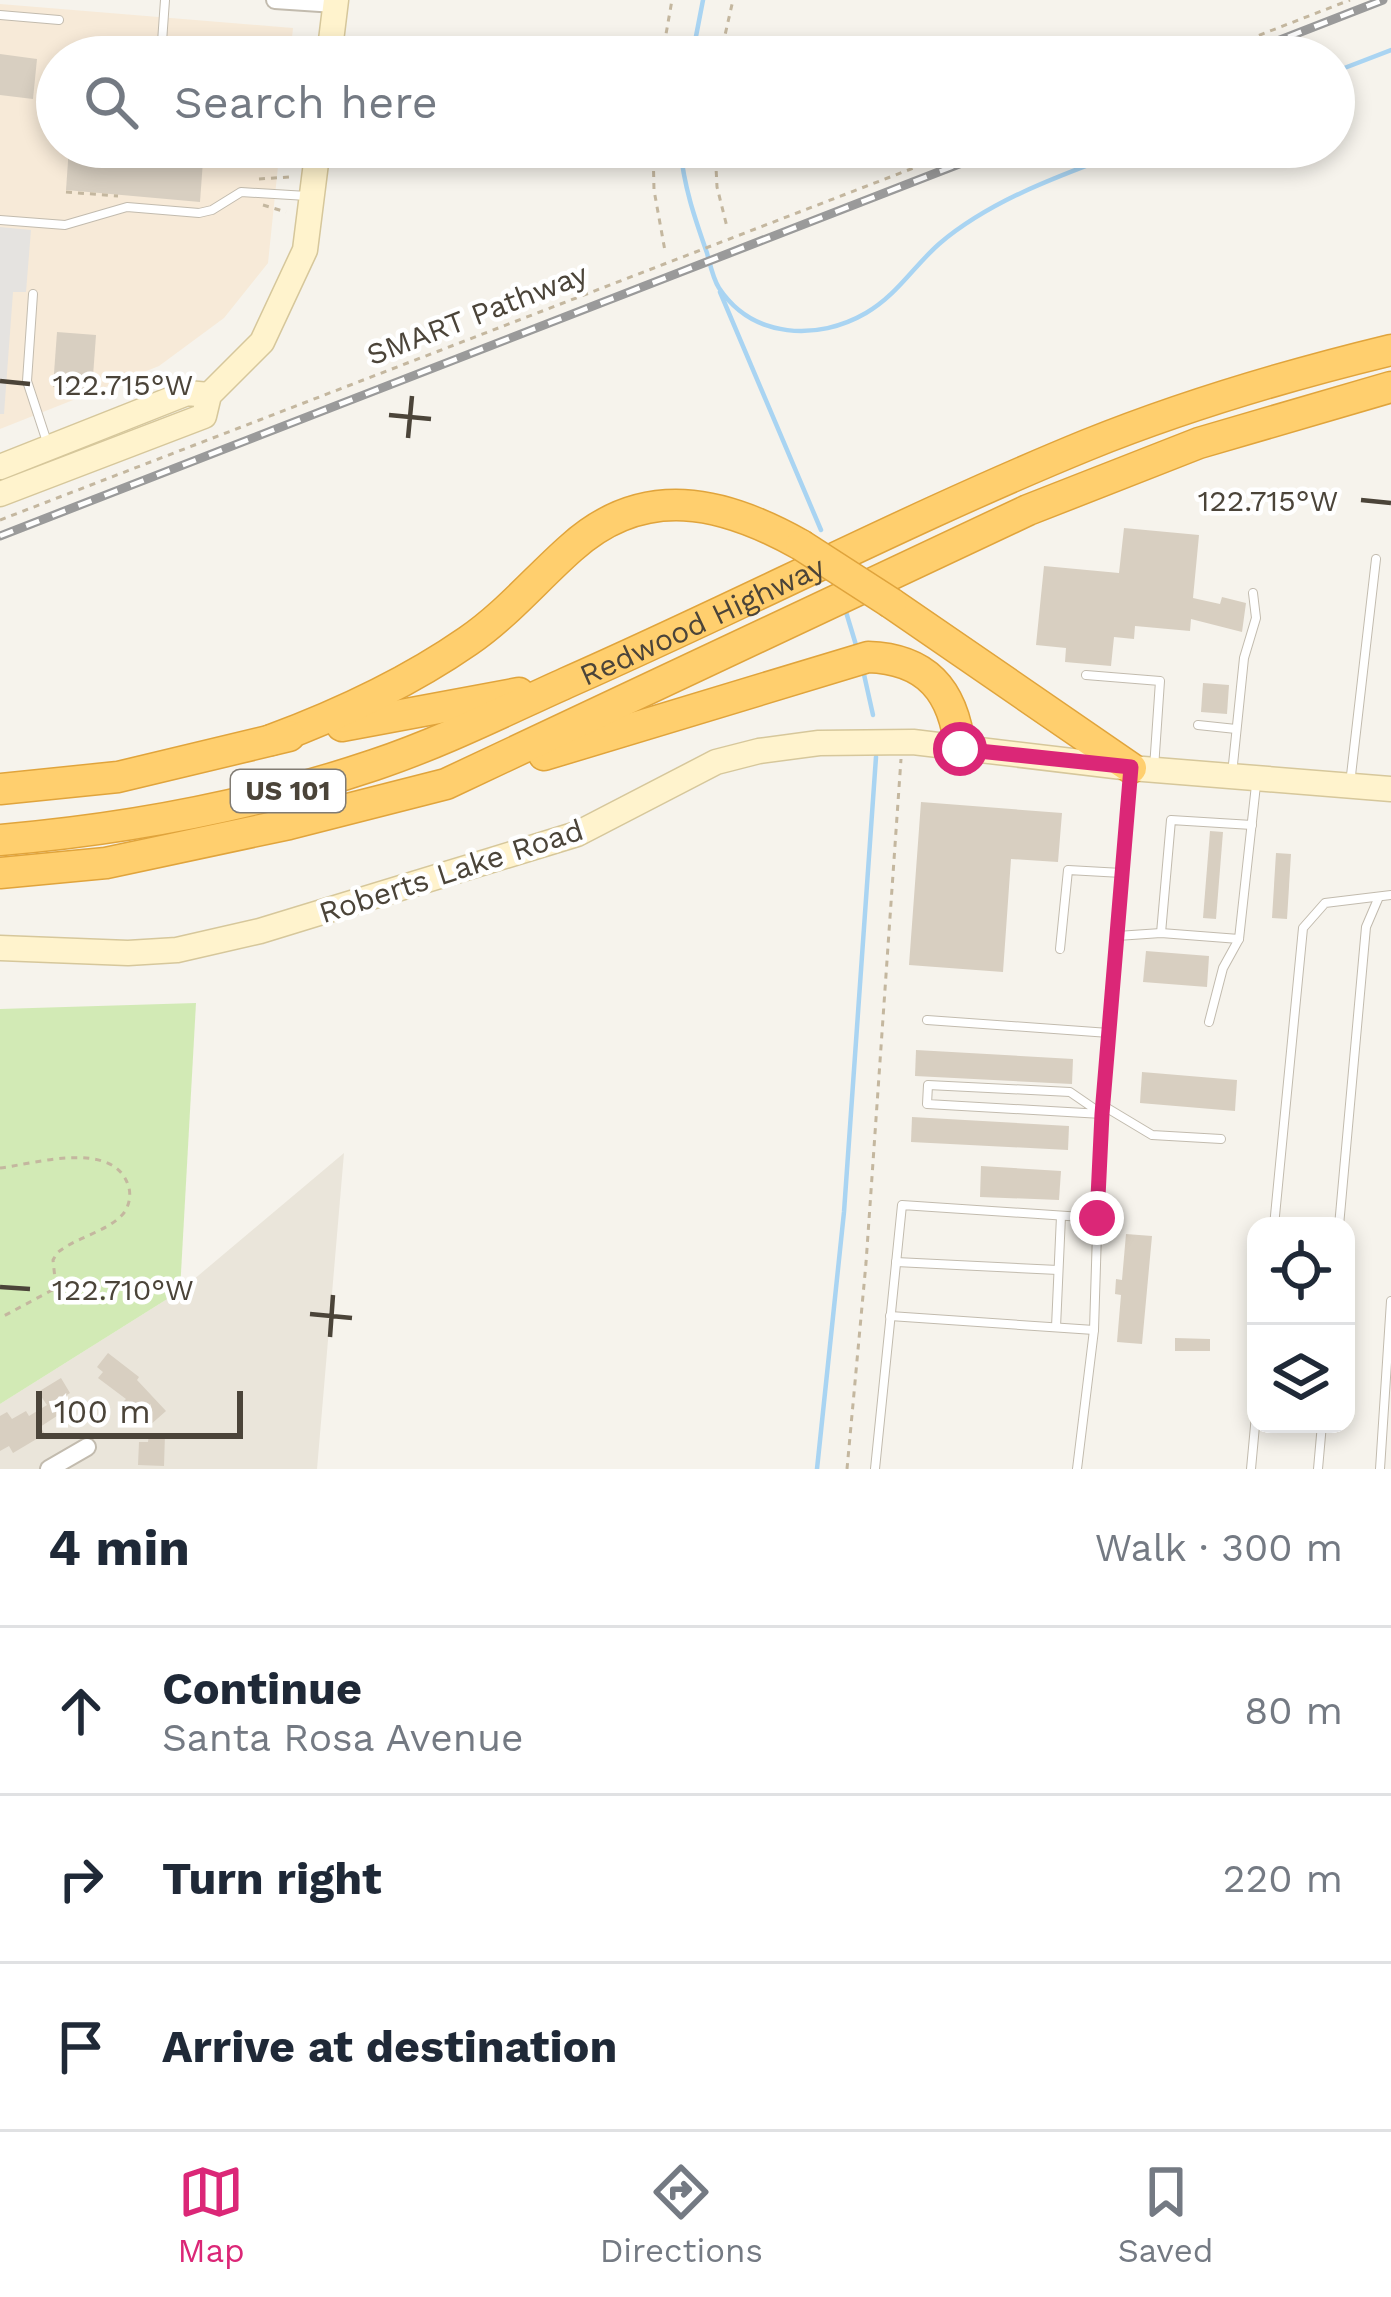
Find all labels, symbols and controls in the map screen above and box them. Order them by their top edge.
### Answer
search box [36,36,1355,168]
icon: search [78,69,144,135]
text: Search here [174,76,438,129]
street label: SMART Pathway [362,256,593,372]
text: 122.715°W [53,367,193,402]
text: 122.715°W [1198,483,1338,518]
street label: Redwood Highway [574,548,830,692]
route start [933,722,987,776]
road number: US 101 [231,770,345,812]
street label: Roberts Lake Road [315,812,587,930]
route end [1070,1191,1124,1245]
map controls [1247,1217,1355,1433]
button: locate [1247,1217,1355,1325]
text: 122.710°W [52,1272,194,1307]
button: layers [1247,1325,1355,1433]
scale bar [36,1385,243,1438]
text: 100 m [54,1392,151,1431]
text: 4 min [48,1518,190,1577]
text: Walk · 300 m [1095,1525,1343,1570]
text: Continue [162,1662,362,1715]
icon: ahead [48,1678,114,1744]
text: 80 m [1244,1688,1343,1733]
text: Santa Rosa Avenue [162,1715,523,1760]
icon: right [48,1846,114,1912]
text: Turn right [162,1852,382,1905]
text: 220 m [1223,1856,1343,1901]
icon: arrive [48,2014,114,2080]
text: Arrive at destination [162,2020,617,2073]
tab: Map [177,2159,245,2270]
tab: Directions [600,2159,763,2270]
tab: Saved [1118,2159,1214,2270]

